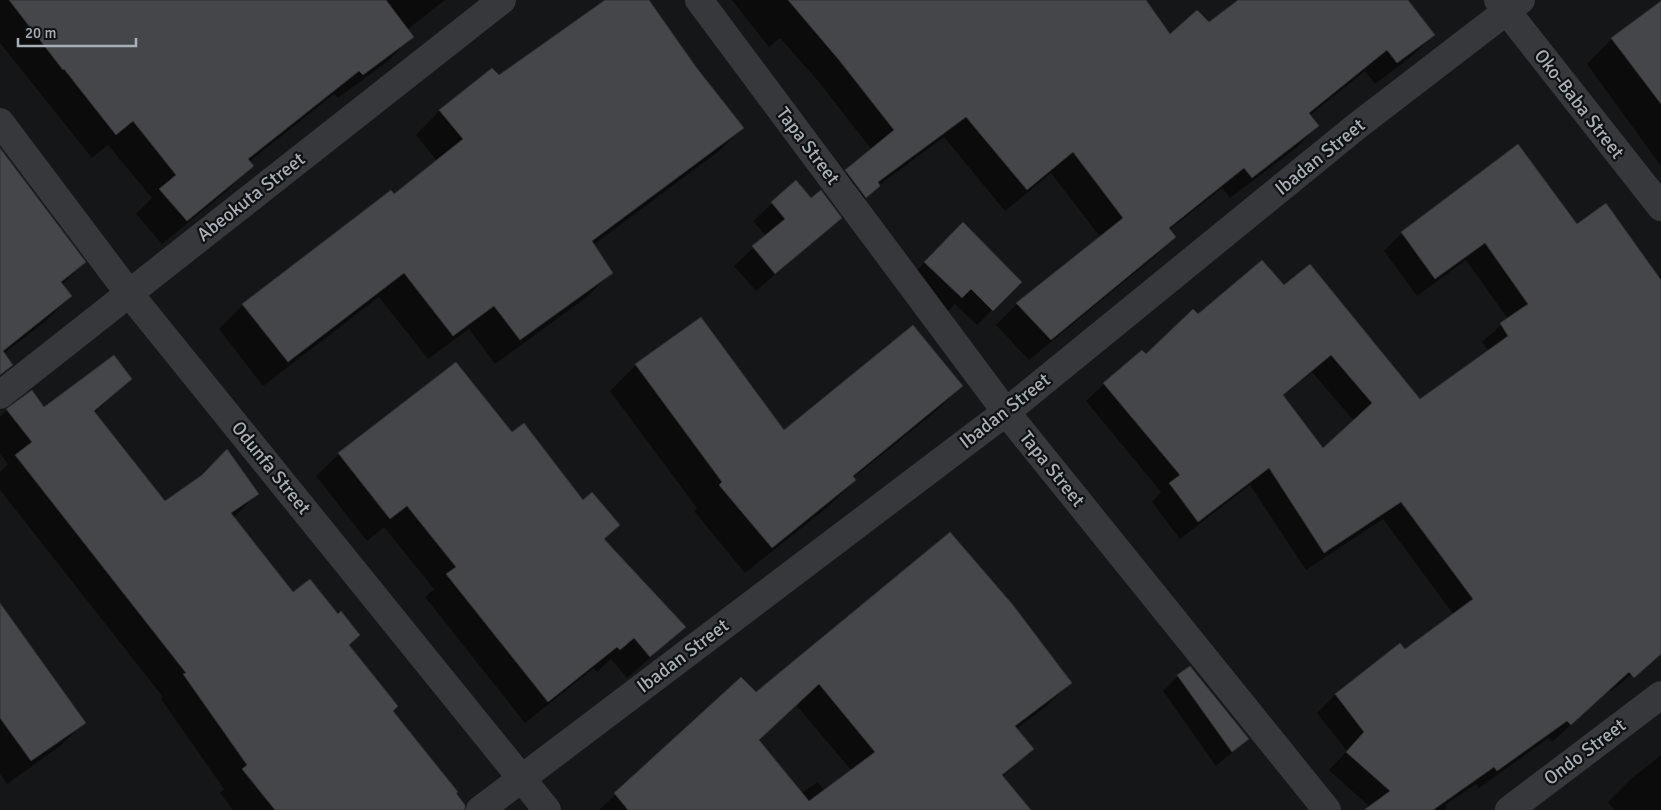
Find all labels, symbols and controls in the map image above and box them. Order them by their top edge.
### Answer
scale bar [18,15,135,47]
text: 20 m [25,24,56,42]
street label: Oko-Baba Street [1529,44,1630,164]
street label: Tapa Street [771,102,845,190]
street label: Ibadan Street [1270,113,1370,201]
street label: Abeokuta Street [192,147,310,247]
street label: Ibadan Street [955,368,1056,454]
street label: Odunfa Street [226,417,316,520]
street label: Tapa Street [1014,426,1090,512]
street label: Ibadan Street [632,613,734,698]
street label: Ondo Street [1539,713,1631,791]

